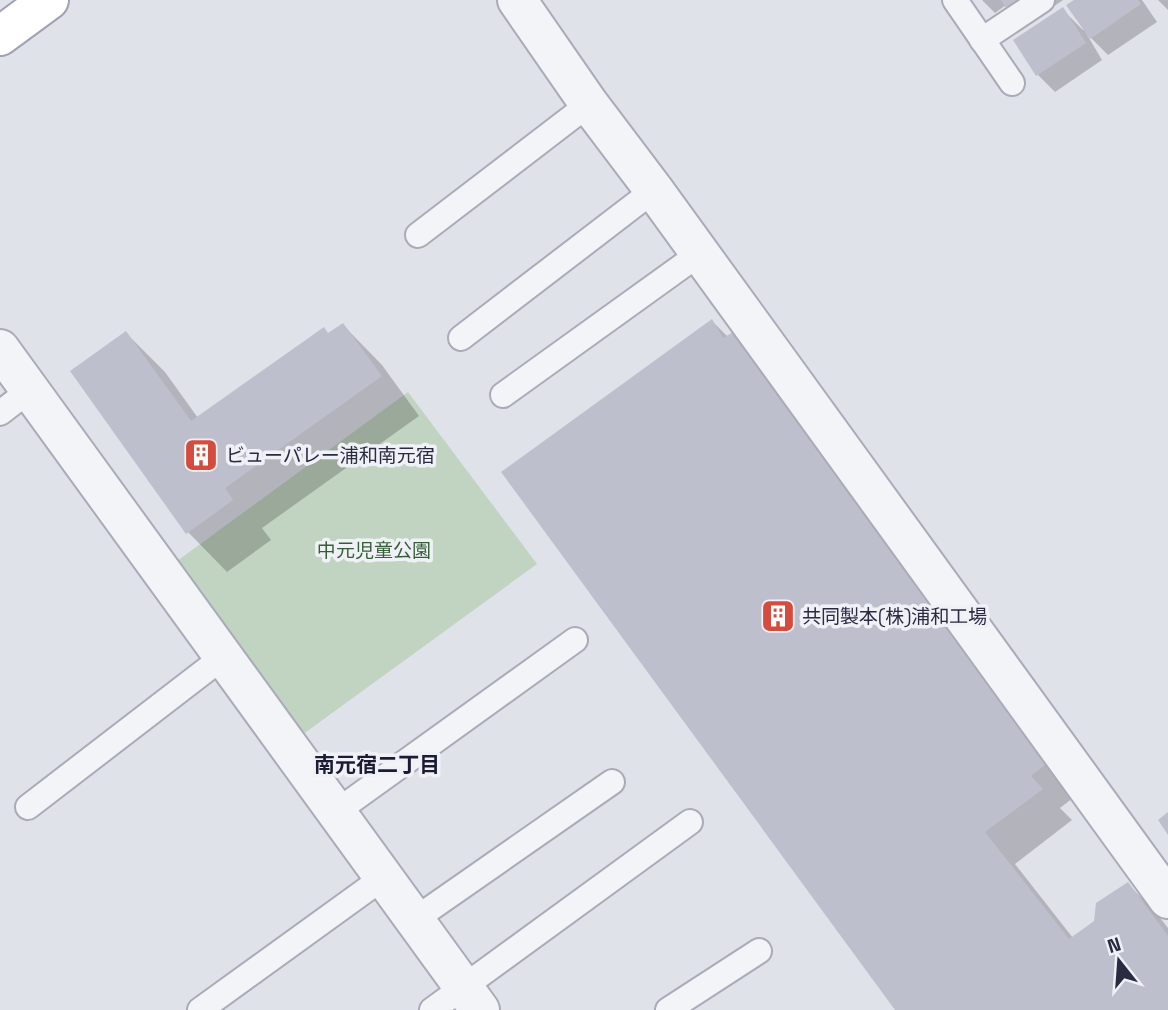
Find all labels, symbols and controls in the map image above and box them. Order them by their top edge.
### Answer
building icon: ビューパレー浦和南元宿 [182,436,220,474]
place label: ビューパレー浦和南元宿 [226,443,435,468]
park label: 中元児童公園 [317,538,431,563]
building icon: 共同製本(株)浦和工場 [759,597,797,635]
place label: 共同製本(株)浦和工場 [802,604,987,629]
district label: 南元宿二丁目 [314,751,440,778]
north arrow [1084,926,1154,996]
text: N [1104,931,1124,959]

